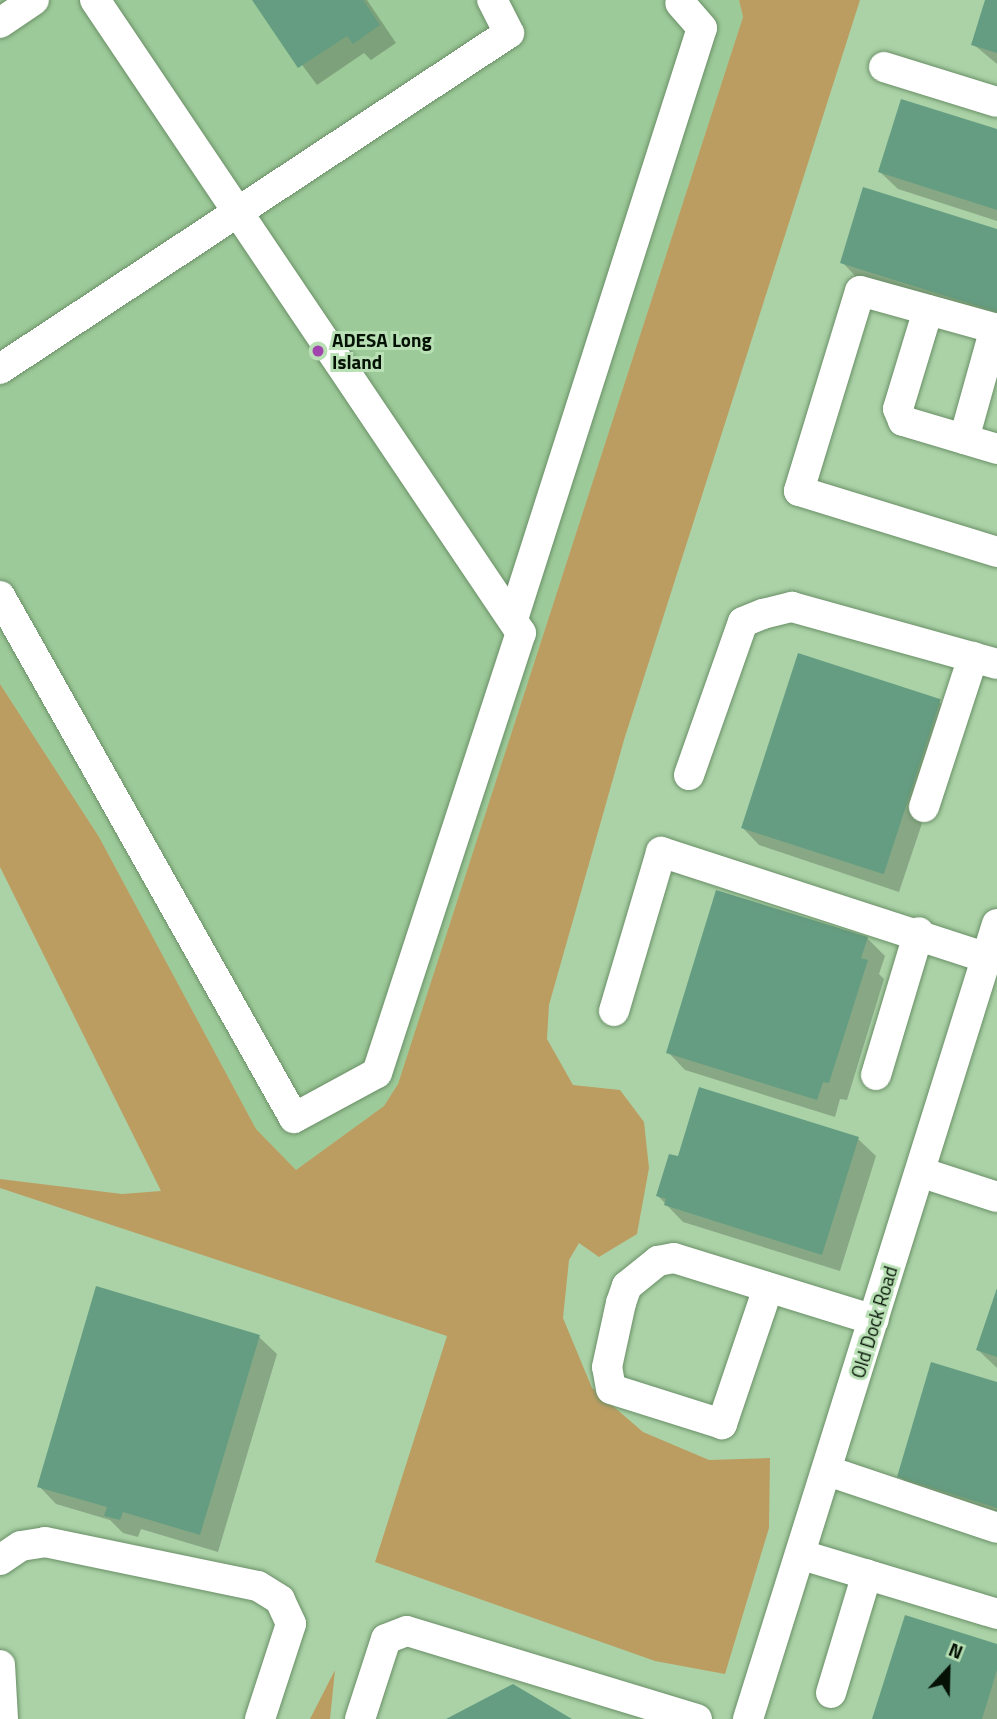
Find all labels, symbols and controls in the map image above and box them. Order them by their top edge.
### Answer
place label: ADESA Long Island [332,329,432,373]
marker: ADESA Long Island [310,343,326,359]
street label: Old Dock Road [846,1263,902,1381]
text: N [945,1634,968,1666]
north arrow [913,1635,983,1705]

